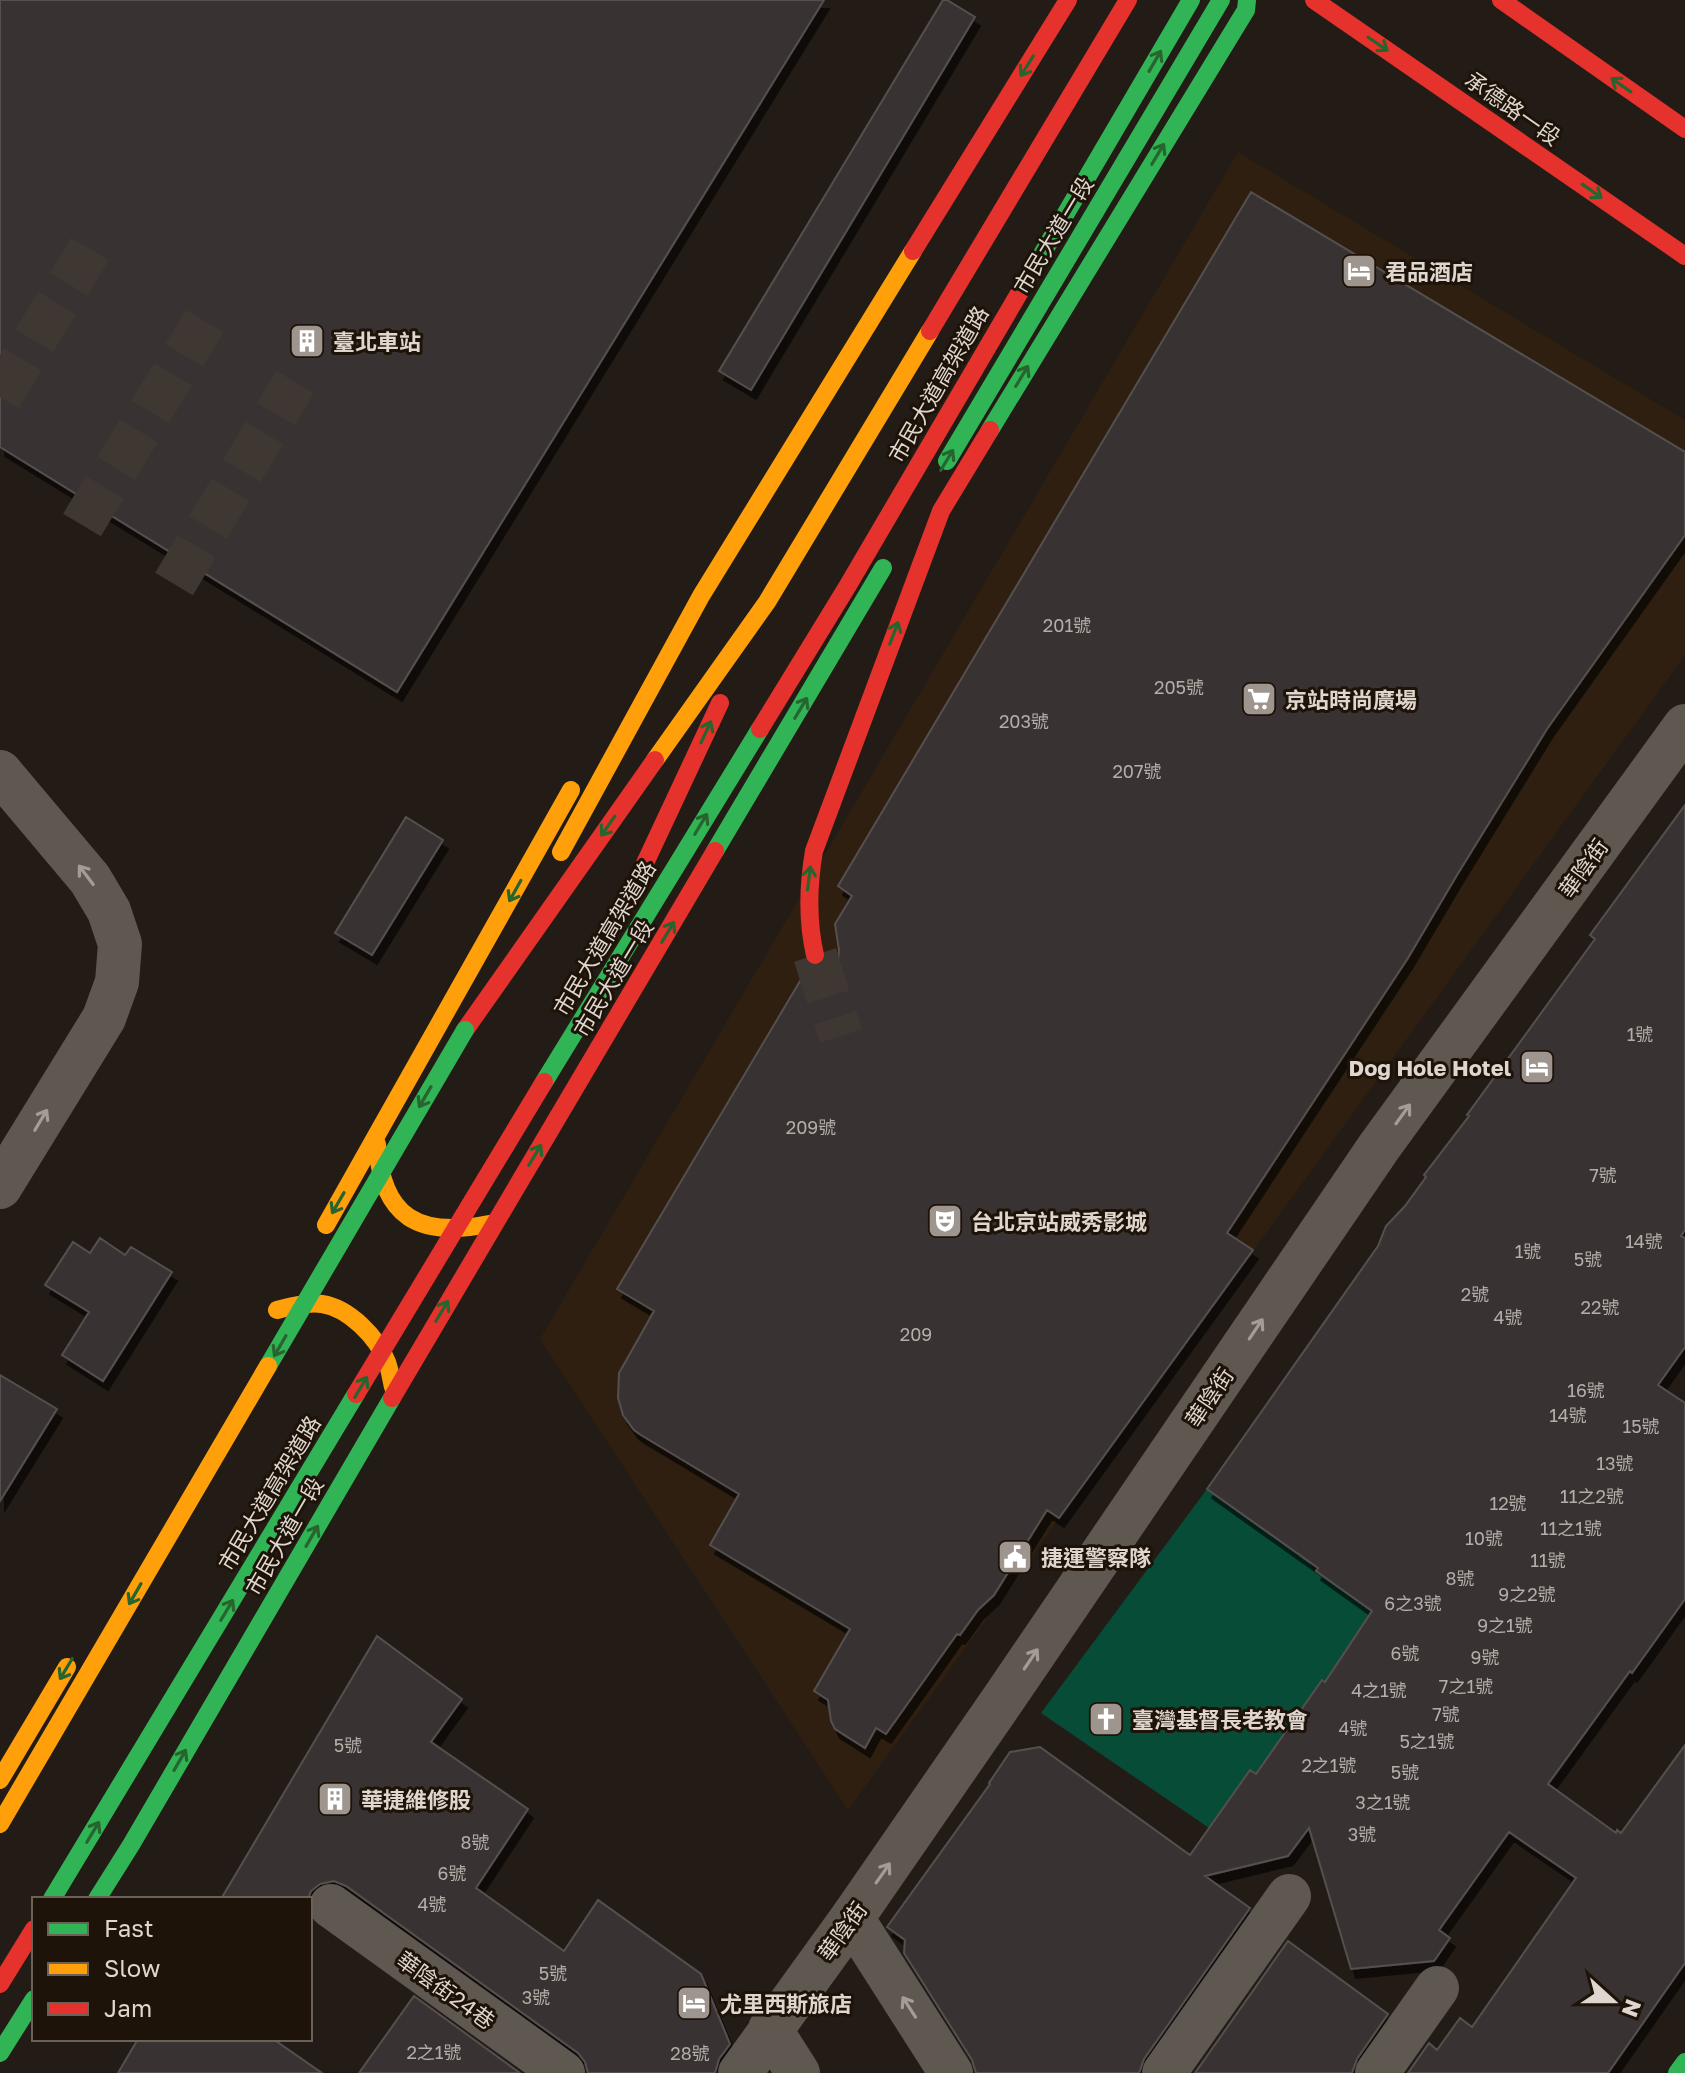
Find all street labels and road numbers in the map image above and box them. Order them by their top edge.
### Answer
street label: 承德路一段 [1460,65,1566,151]
street label: 市民大道一段 [1007,171,1099,299]
street label: 市民大道高架道路 [882,301,994,467]
street label: 華陰街 [1553,833,1613,903]
street label: 市民大道高架道路 [547,856,661,1020]
street label: 市民大道一段 [567,914,659,1042]
street label: 華陰街 [1179,1362,1239,1432]
street label: 市民大道高架道路 [212,1411,326,1575]
street label: 市民大道一段 [239,1472,329,1600]
street label: 華陰街 [812,1896,872,1966]
street label: 華陰街24巷 [392,1946,500,2034]

